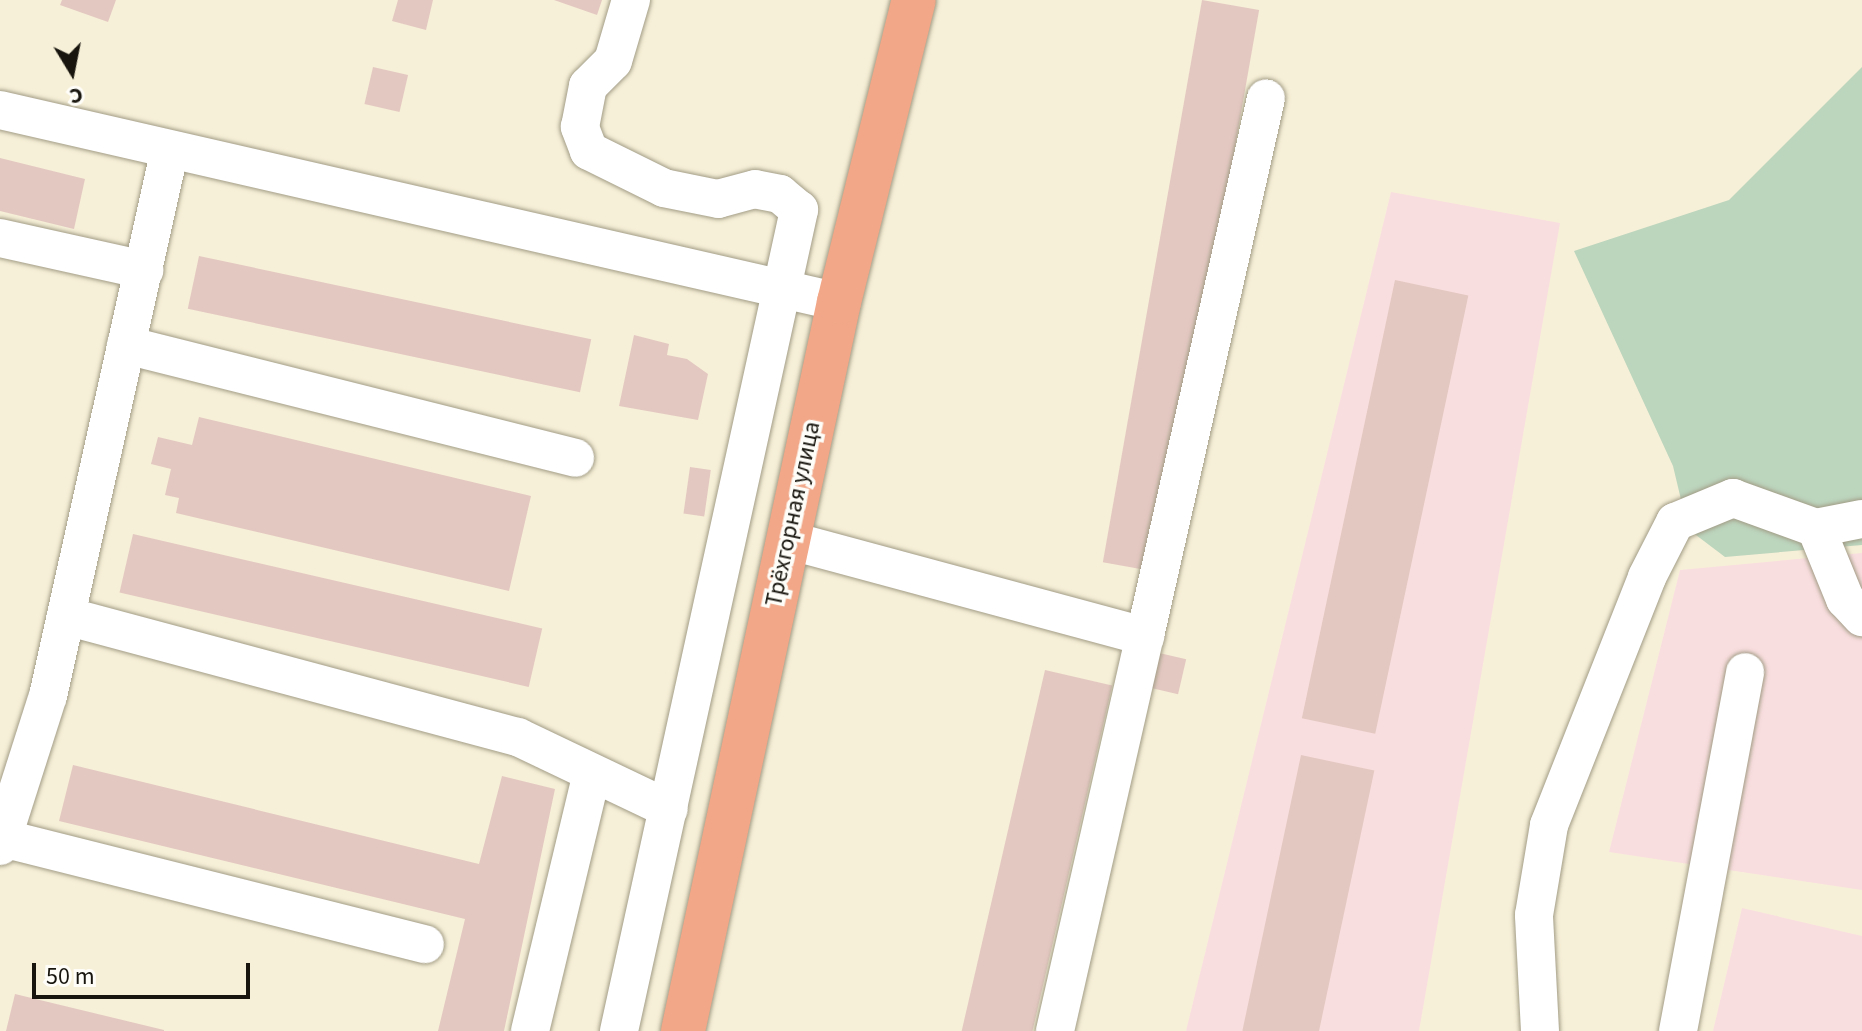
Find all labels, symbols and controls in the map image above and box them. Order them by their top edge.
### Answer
north arrow [32,32,112,112]
text: С [67,79,85,113]
street label: Трёхгорная улица [759,419,827,609]
scale bar [36,947,254,997]
text: 50 m [46,959,95,994]

